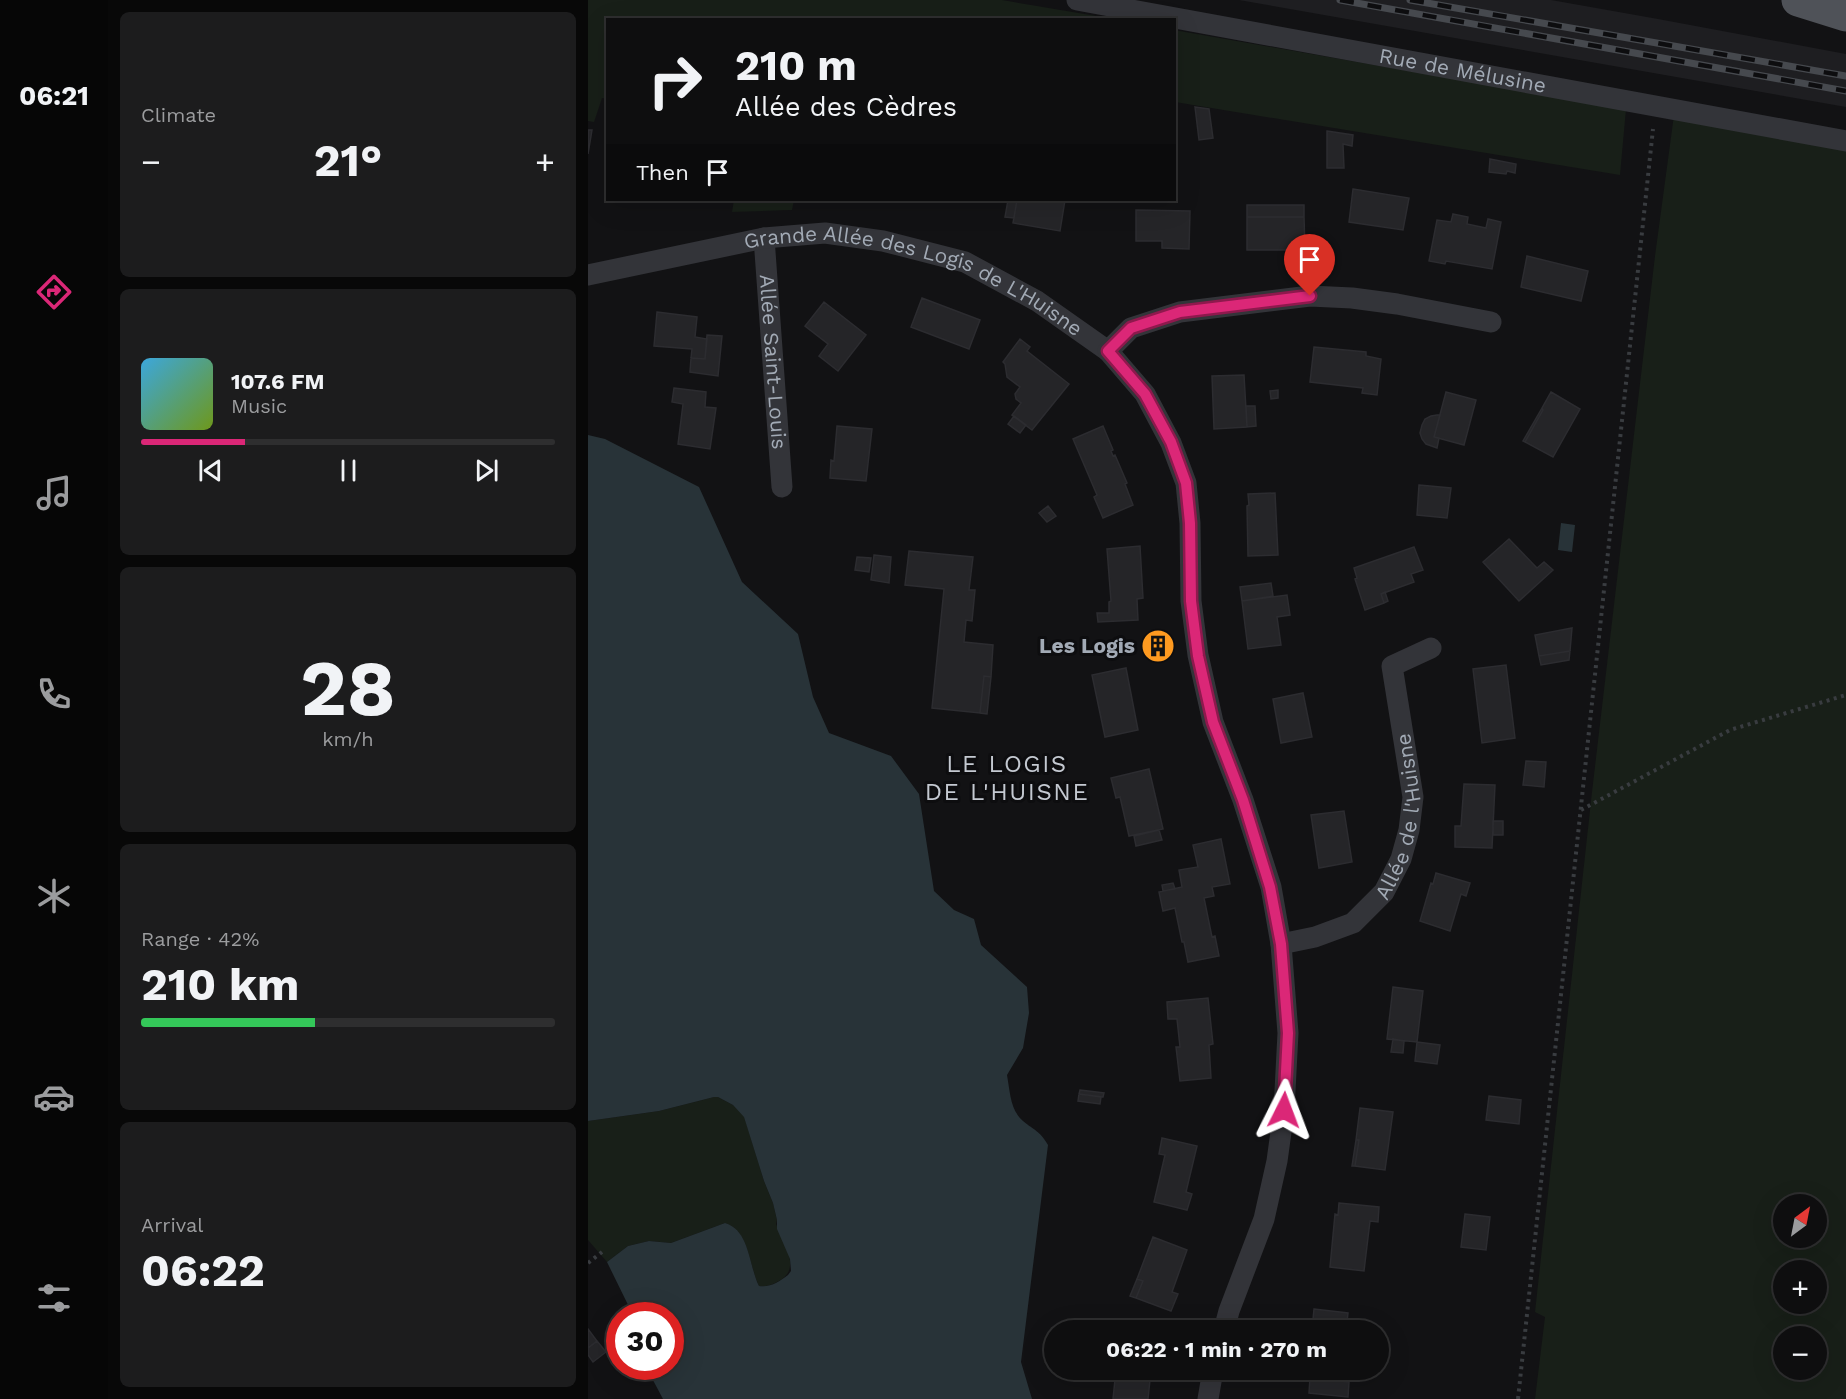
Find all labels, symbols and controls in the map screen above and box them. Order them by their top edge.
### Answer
text: 210 m [735,41,857,90]
icon: right [636,42,714,120]
street label: Rue de Mélusine [1377,43,1548,98]
text: 06:21 [19,80,89,112]
text: Allée des Cèdres [735,91,957,123]
text: Climate [141,103,216,127]
text: 21° [314,134,382,187]
text: − [141,142,161,181]
text: + [535,142,555,181]
icon: arrive [701,156,734,189]
text: Then [636,160,689,185]
street label: Grande Allée des Logis de L'Huisne [741,220,1087,341]
pin [1284,234,1335,296]
icon: arrive [1293,243,1326,276]
icon: directions [33,271,75,313]
street label: Allée Saint-Louis [755,273,792,450]
text: 107.6 FM [231,369,324,394]
text: Music [231,394,287,418]
icon: previous [194,454,227,487]
icon: pause [332,454,365,487]
icon: next [470,454,503,487]
icon: music [33,472,75,514]
building icon: Les Logis [1140,628,1176,664]
place label: Les Logis [1039,633,1135,658]
text: 28 [300,642,396,734]
icon: phone [33,673,75,715]
text: km/h [322,727,374,751]
street label: Allée de l'Huisne [1369,732,1426,904]
district label: LE LOGIS DE L'HUISNE [925,750,1089,806]
icon: climate [33,875,75,917]
text: Range · 42% [141,927,259,951]
text: 210 km [141,958,299,1011]
icon: car [33,1076,75,1118]
position arrow [1252,1078,1316,1142]
north arrow [1773,1194,1827,1248]
map controls [1773,1194,1827,1380]
text: Arrival [141,1213,203,1237]
text: 06:22 [141,1244,265,1297]
button: + [1773,1260,1827,1314]
icon: filters [33,1277,75,1319]
speed limit sign: 30 [606,1302,684,1380]
button: − [1773,1326,1827,1380]
text: 06:22 · 1 min · 270 m [1106,1337,1327,1362]

